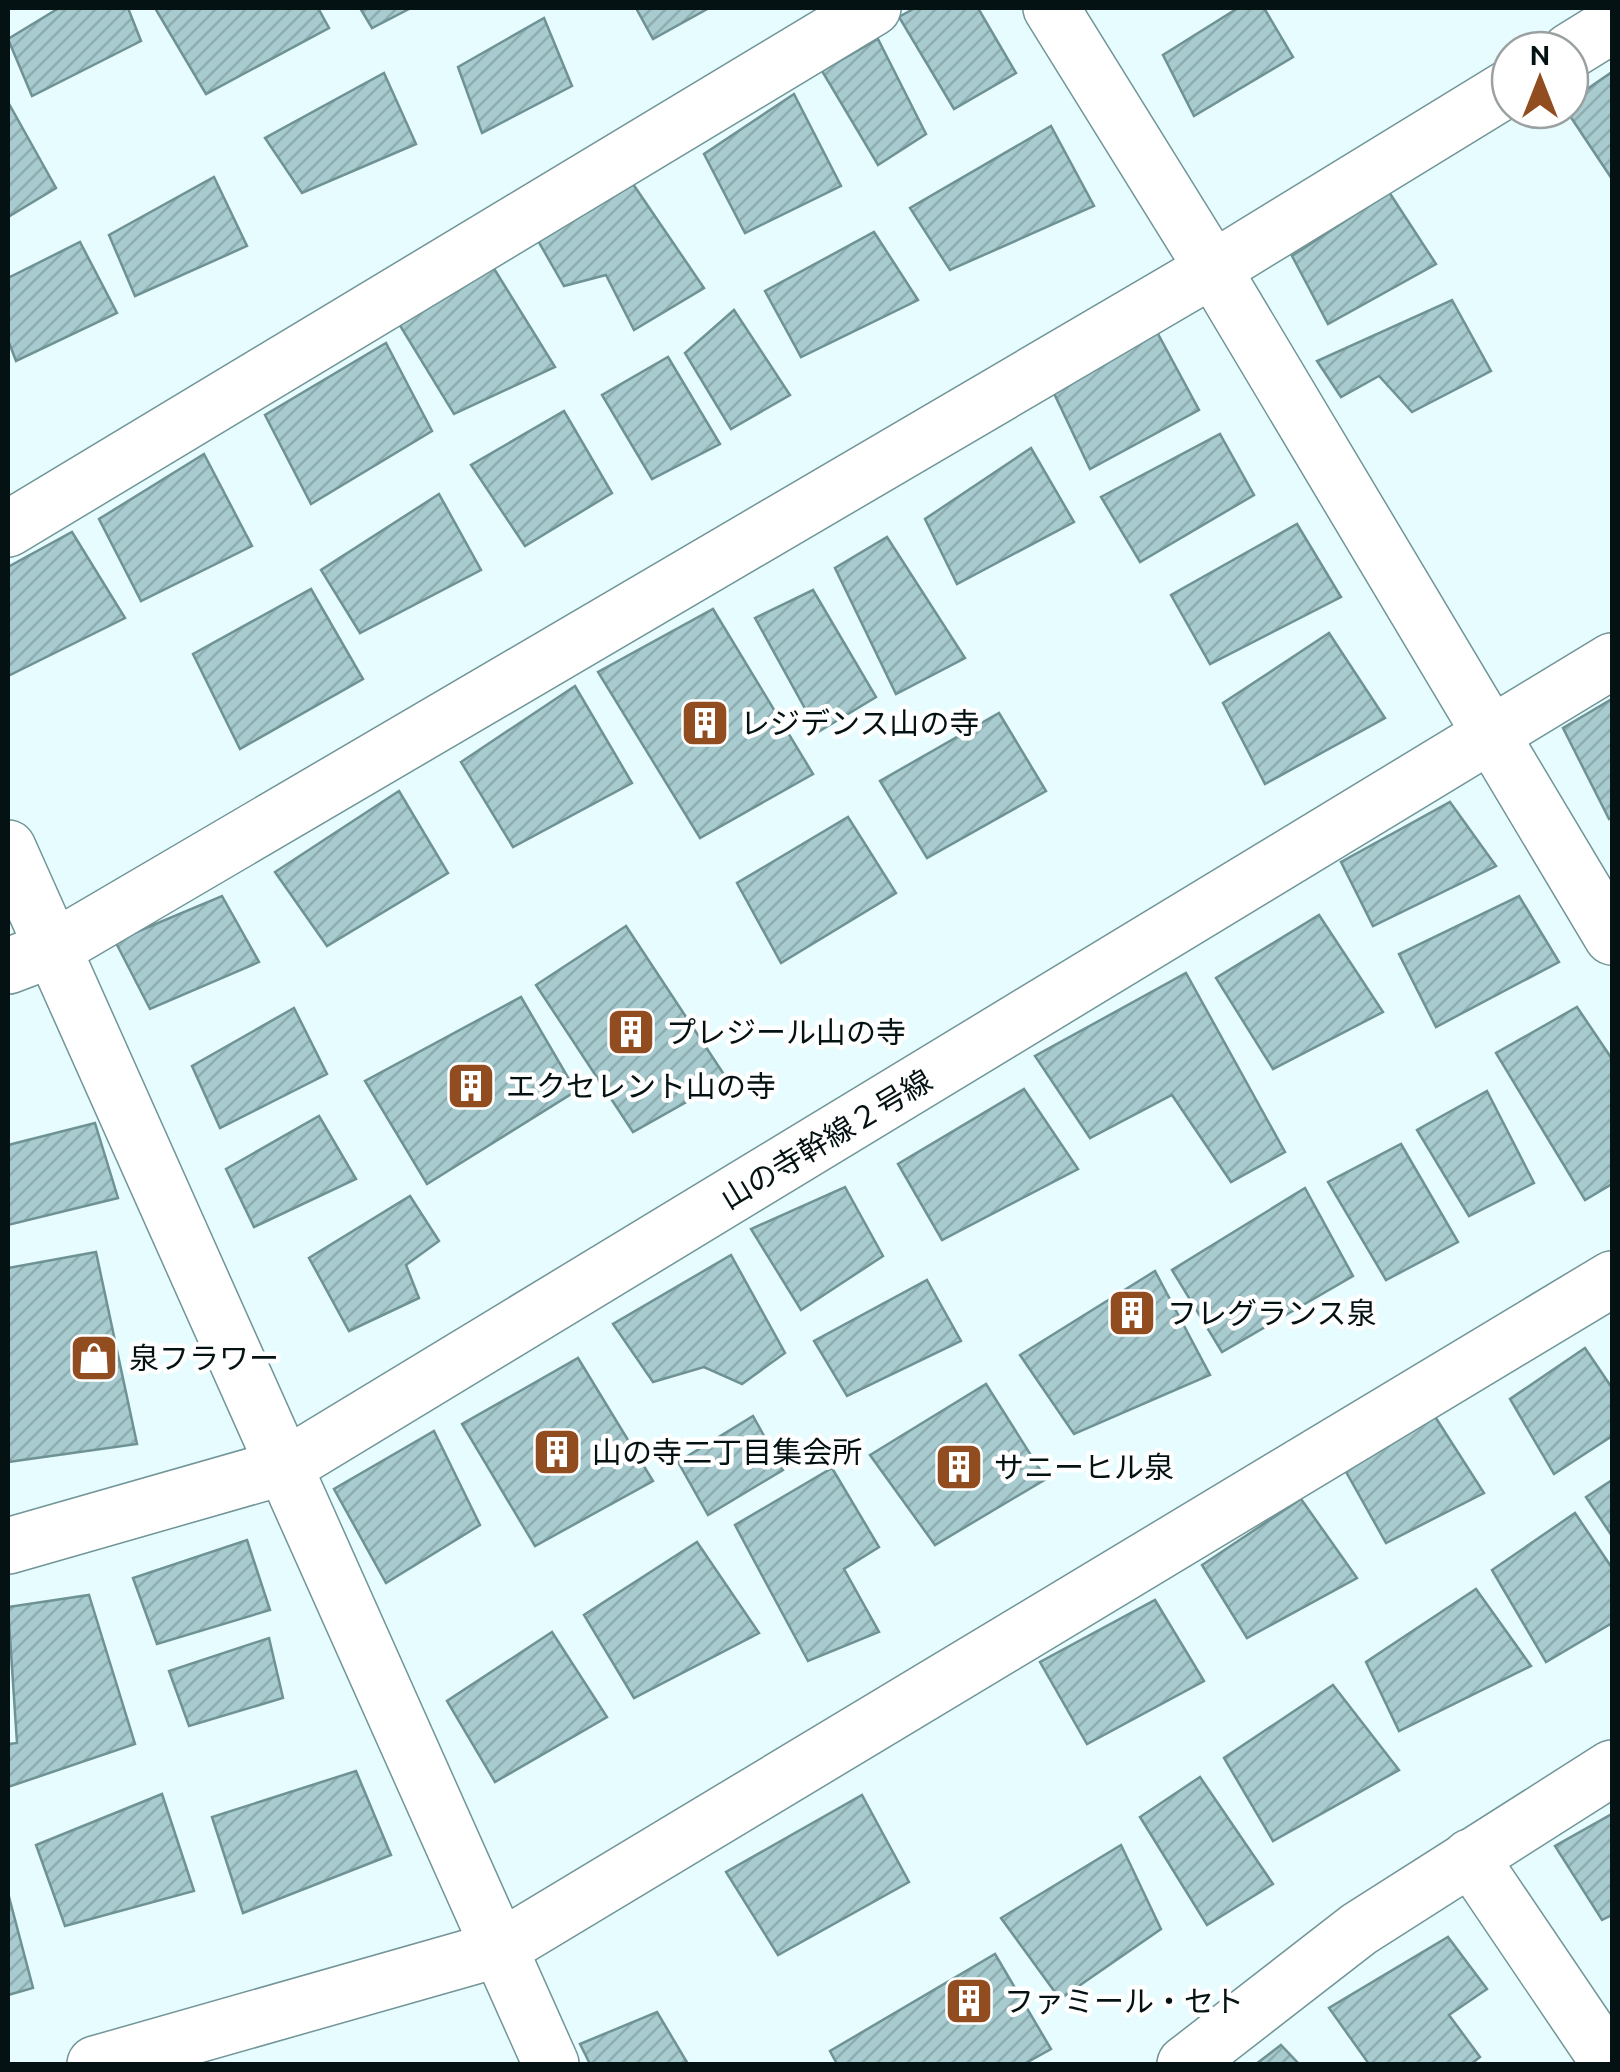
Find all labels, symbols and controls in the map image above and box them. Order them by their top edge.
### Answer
north arrow [1490,30,1590,130]
text: N [1530,39,1550,70]
building icon: レジデンス山の寺 [679,697,731,749]
place label: レジデンス山の寺 [740,706,979,740]
building icon: プレジール山の寺 [605,1006,657,1058]
place label: プレジール山の寺 [666,1015,906,1049]
building icon: エクセレント山の寺 [445,1060,497,1112]
street label: 山の寺幹線２号線 [714,1063,938,1215]
place label: エクセレント山の寺 [506,1069,776,1103]
building icon: フレグランス泉 [1106,1287,1158,1339]
place label: フレグランス泉 [1167,1296,1376,1330]
shop icon: 泉フラワー [68,1332,120,1384]
place label: 泉フラワー [129,1341,279,1375]
building icon: 山の寺二丁目集会所 [531,1426,583,1478]
place label: 山の寺二丁目集会所 [592,1435,862,1469]
building icon: サニーヒル泉 [933,1441,985,1493]
place label: サニーヒル泉 [994,1450,1174,1484]
building icon: ファミール・セト [943,1975,995,2027]
place label: ファミール・セト [1004,1984,1244,2018]

